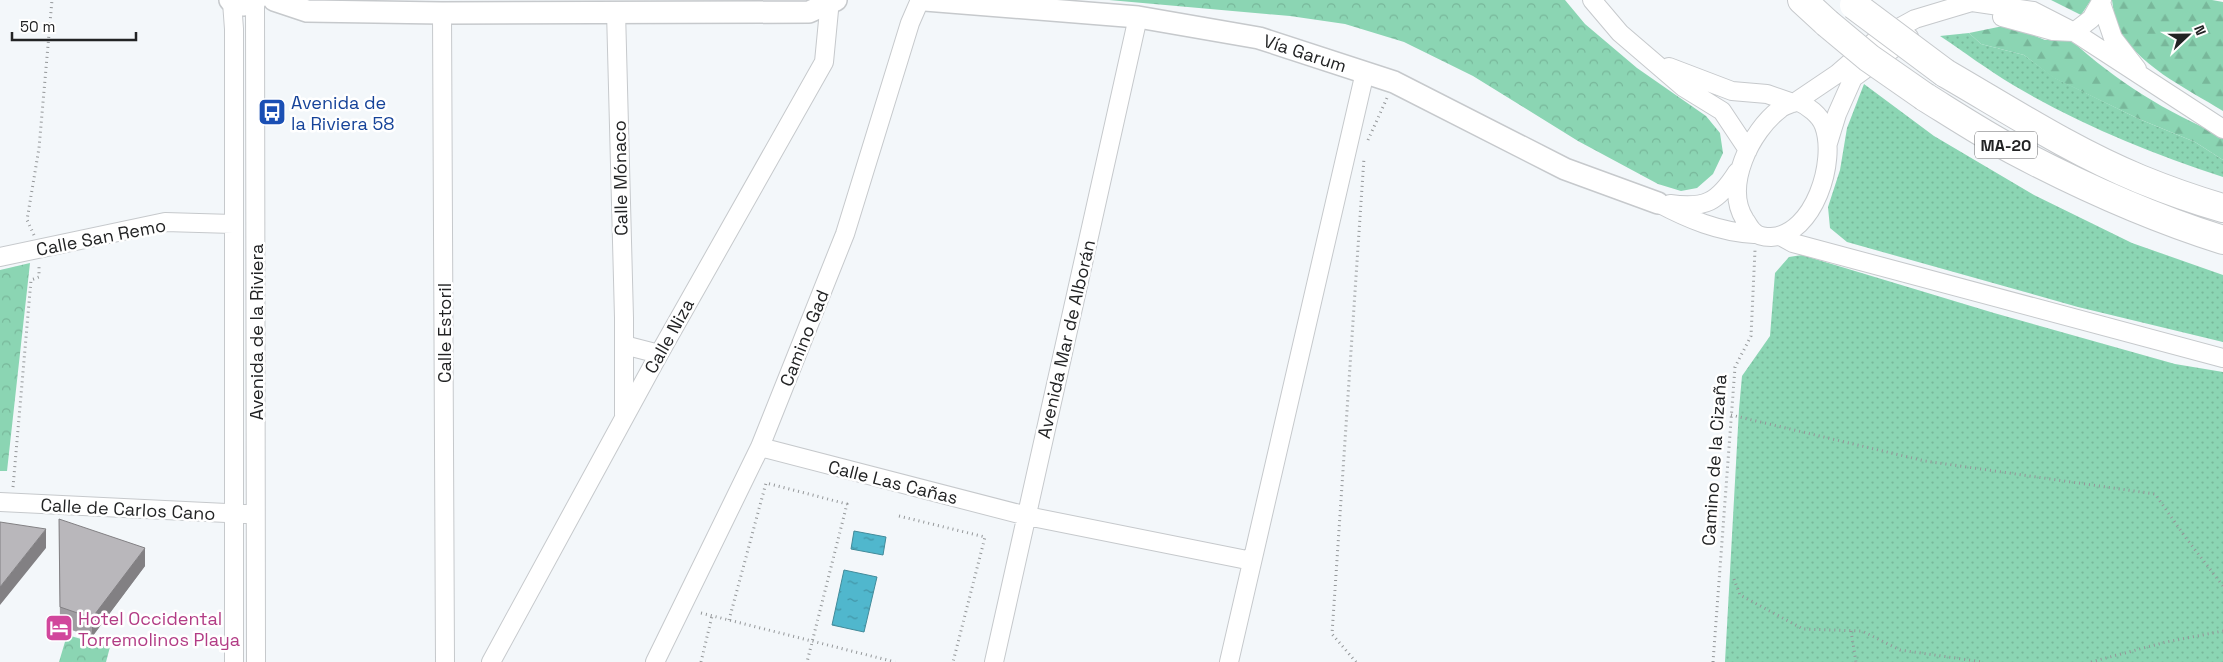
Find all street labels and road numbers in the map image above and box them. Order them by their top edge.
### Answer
street label: Vía Garum [1261,29,1349,77]
street label: Calle Mónaco [607,120,633,236]
road number: MA-20 [1975,132,2037,158]
street label: Calle San Remo [34,213,168,261]
street label: Avenida Mar de Alborán [1032,237,1100,441]
street label: Avenida de la Riviera [245,244,268,420]
street label: Calle Estoril [433,283,456,383]
street label: Camino Gad [774,286,834,390]
street label: Calle Niza [639,295,699,377]
street label: Camino de la Cizaña [1697,373,1731,547]
street label: Calle Las Cañas [826,455,960,509]
street label: Calle de Carlos Cano [40,493,216,525]

